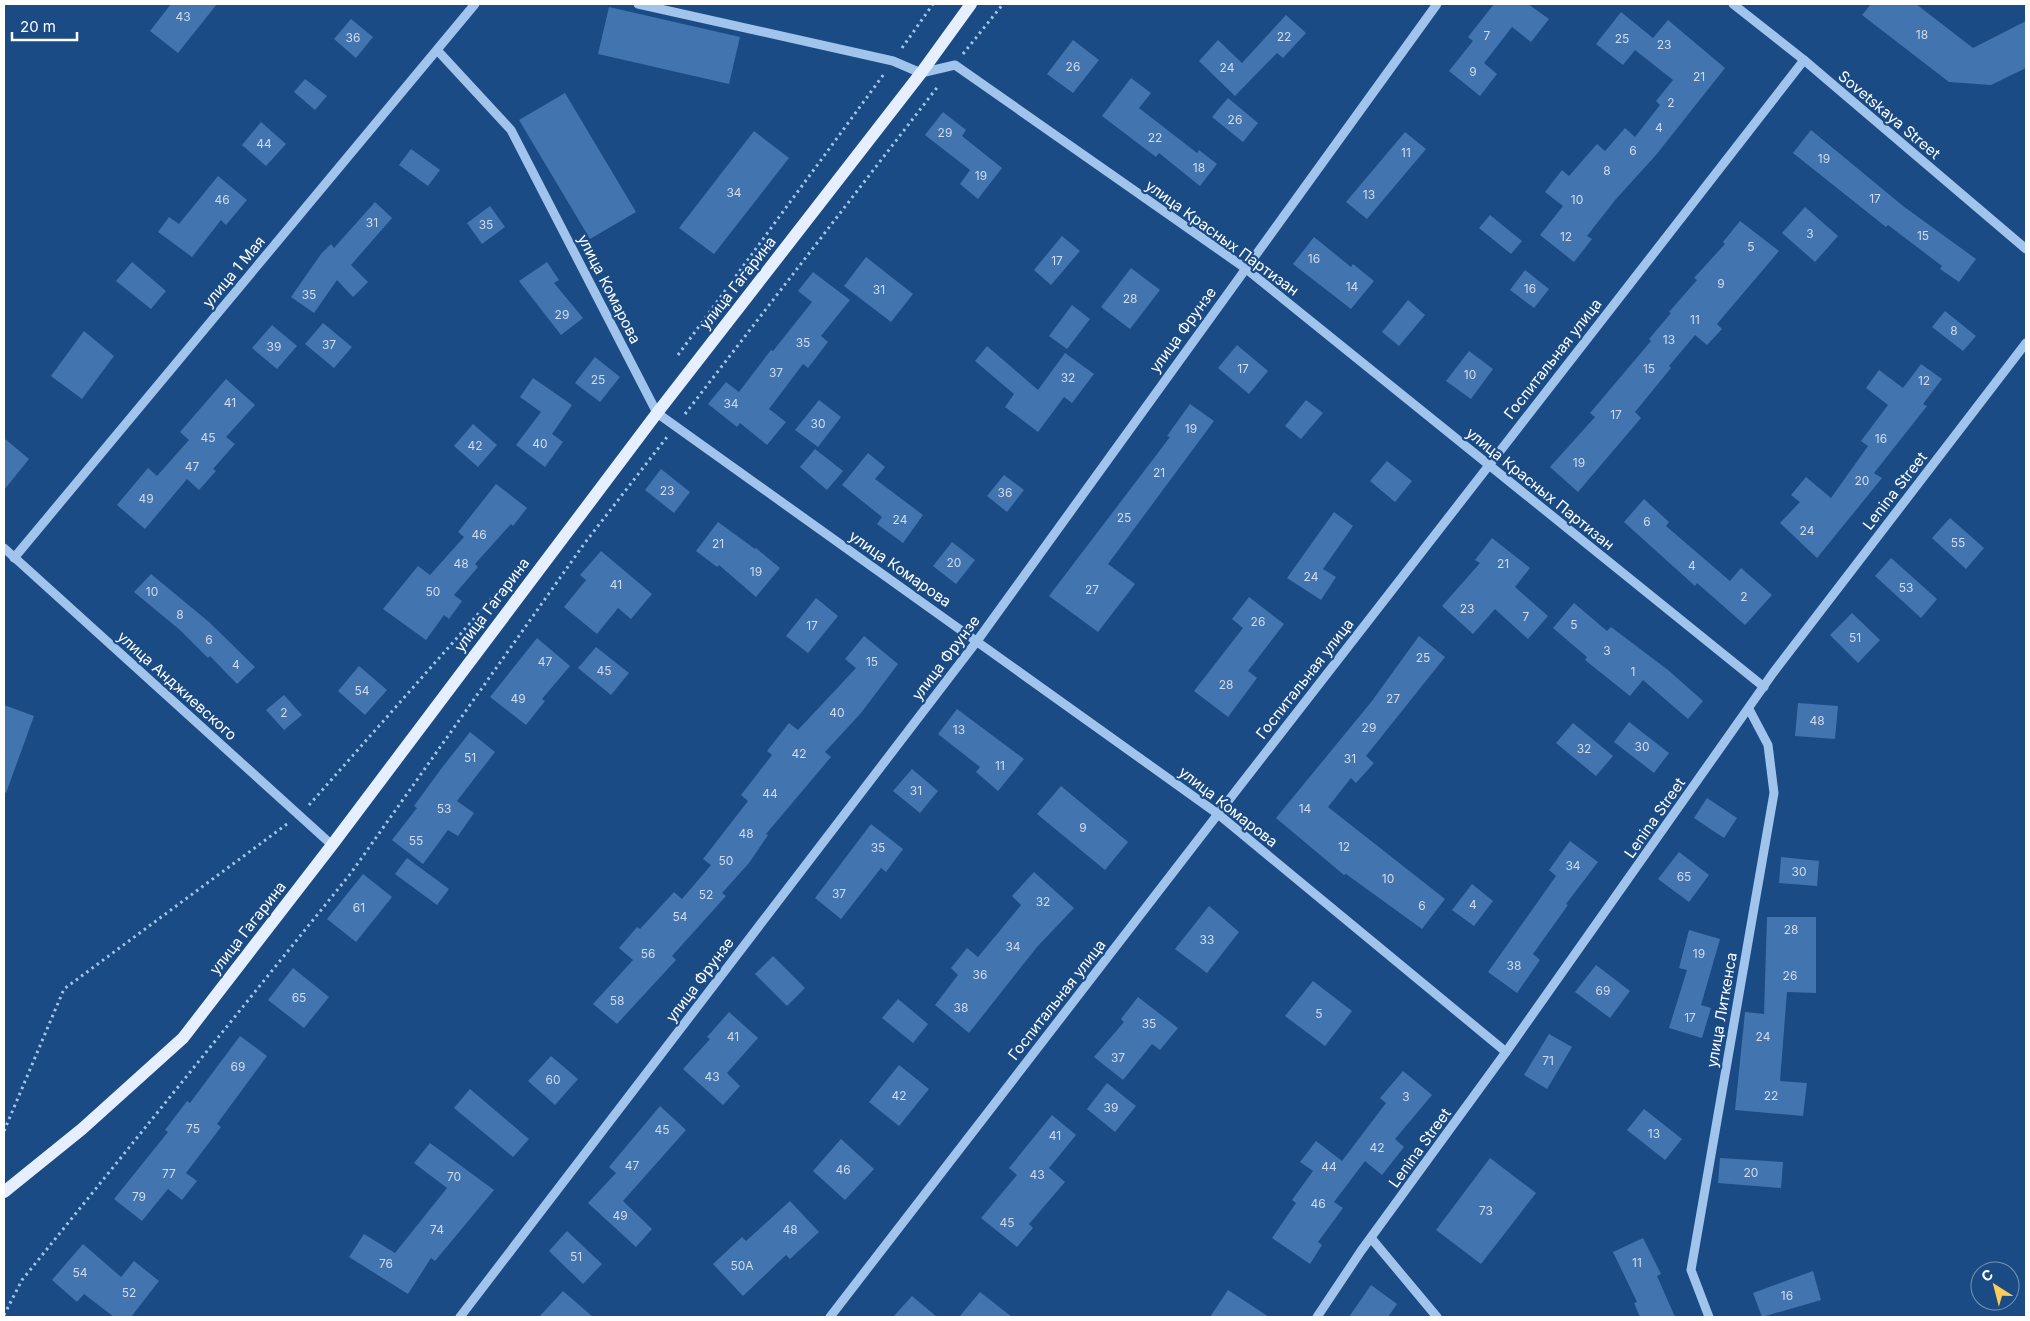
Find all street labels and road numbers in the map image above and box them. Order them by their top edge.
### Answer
street label: Sovetskaya Street [1834,66,1944,163]
street label: улица Красных Партизан [1142,176,1303,300]
street label: улица Комарова [574,231,645,347]
street label: улица 1 Мая [198,232,269,311]
street label: улица Гагарина [695,232,780,333]
street label: улица Фрунзе [1145,283,1220,376]
street label: Госпитальная улица [1500,295,1606,423]
street label: улица Красных Партизан [1462,423,1618,554]
street label: Lenina Street [1858,448,1931,533]
street label: улица Комарова [846,526,955,611]
street label: улица Гагарина [450,554,533,656]
street label: улица Фрунзе [907,611,984,704]
street label: Госпитальная улица [1252,615,1358,743]
street label: улица Анджиевского [114,627,241,744]
street label: улица Комарова [1175,762,1282,851]
street label: Lenina Street [1620,774,1689,861]
street label: улица Гагарина [205,877,290,978]
street label: улица Фрунзе [661,933,738,1026]
street label: Госпитальная улица [1004,936,1110,1064]
street label: улица Литкенса [1702,951,1741,1069]
street label: Lenina Street [1384,1104,1455,1191]

